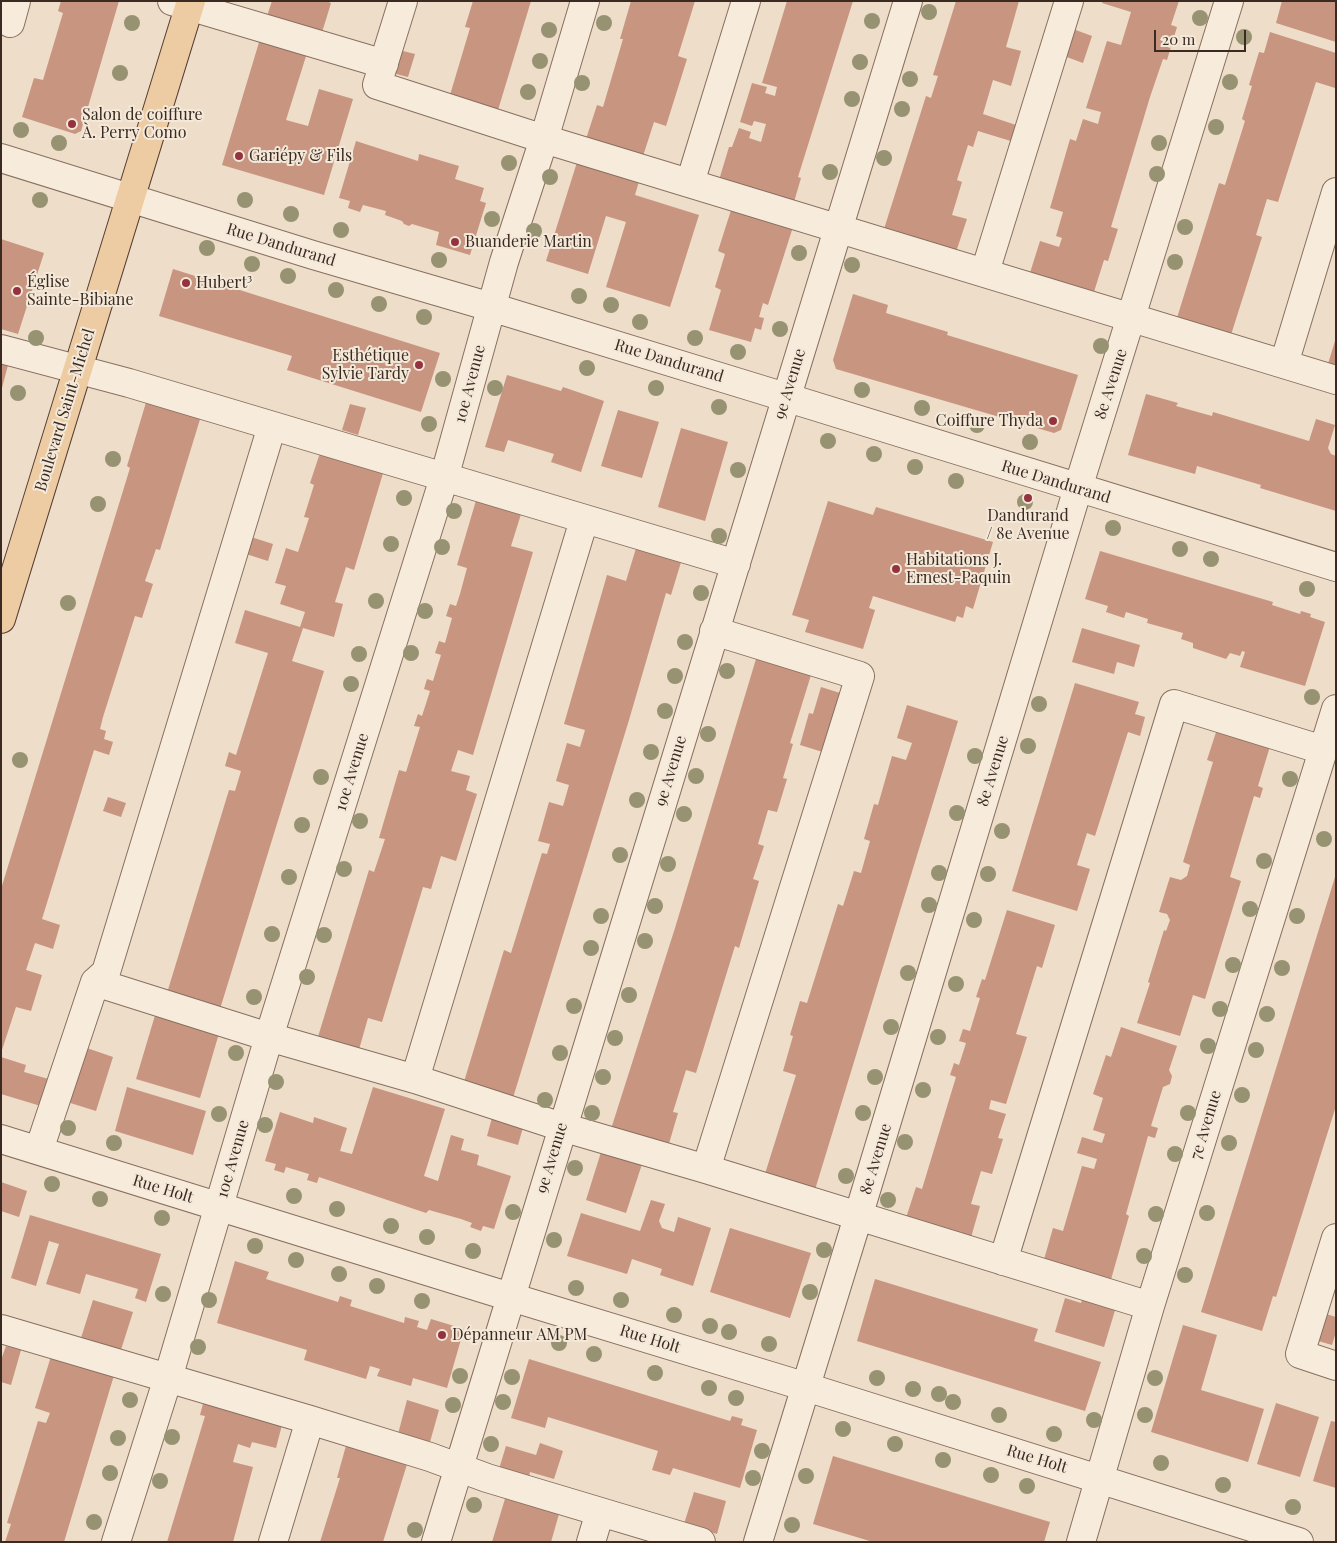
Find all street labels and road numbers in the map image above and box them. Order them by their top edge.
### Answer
street label: Rue Dandurand [224,219,338,271]
street label: Boulevard Saint-Michel [31,326,99,494]
street label: Rue Dandurand [612,335,726,387]
street label: 10e Avenue [450,343,490,425]
street label: 9e Avenue [770,346,810,422]
street label: 8e Avenue [1091,346,1131,422]
street label: Rue Dandurand [999,456,1113,508]
street label: 10e Avenue [331,731,373,813]
street label: 9e Avenue [651,733,691,809]
street label: 8e Avenue [973,733,1013,809]
street label: 7e Avenue [1186,1088,1226,1162]
street label: 10e Avenue [213,1118,253,1200]
street label: 9e Avenue [532,1120,572,1196]
street label: 8e Avenue [856,1121,896,1197]
street label: Rue Holt [130,1171,196,1207]
street label: Rue Holt [617,1321,683,1357]
street label: Rue Holt [1004,1441,1070,1477]

